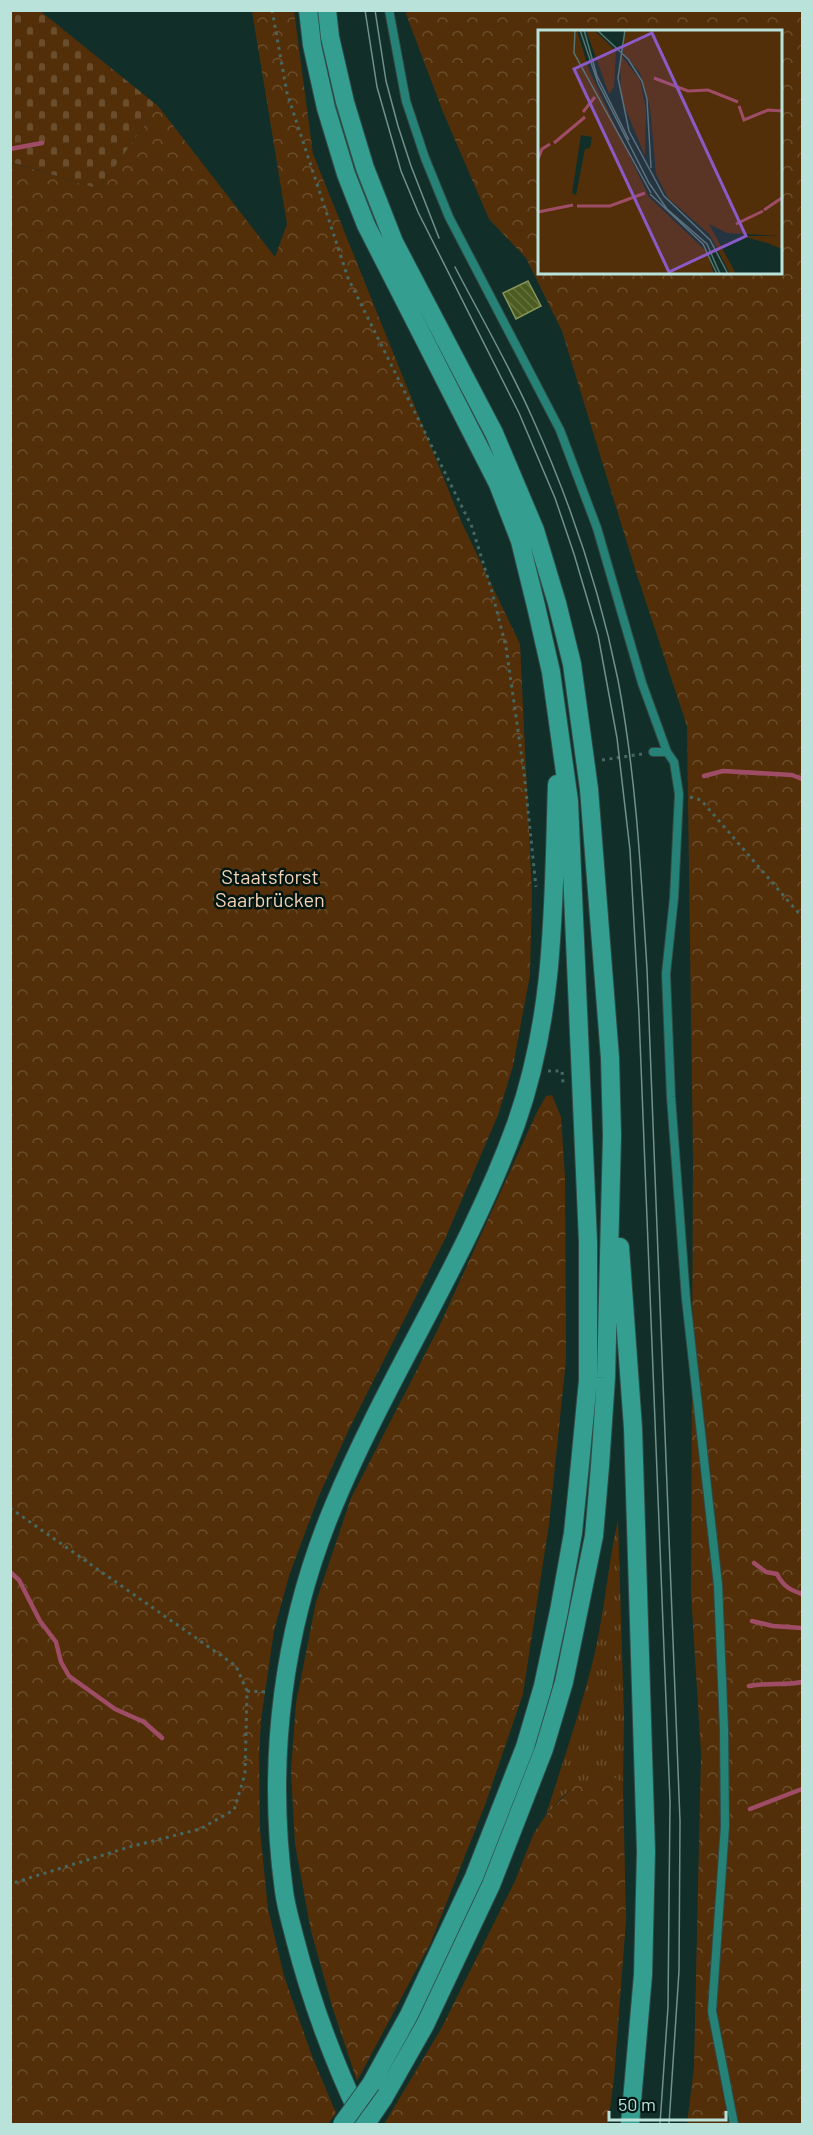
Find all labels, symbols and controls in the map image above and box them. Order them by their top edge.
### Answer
inset map [538,30,783,274]
park label: Staatsforst Saarbrücken [215,864,325,911]
scale bar [609,2084,726,2122]
text: 50 m [618,2093,656,2115]

